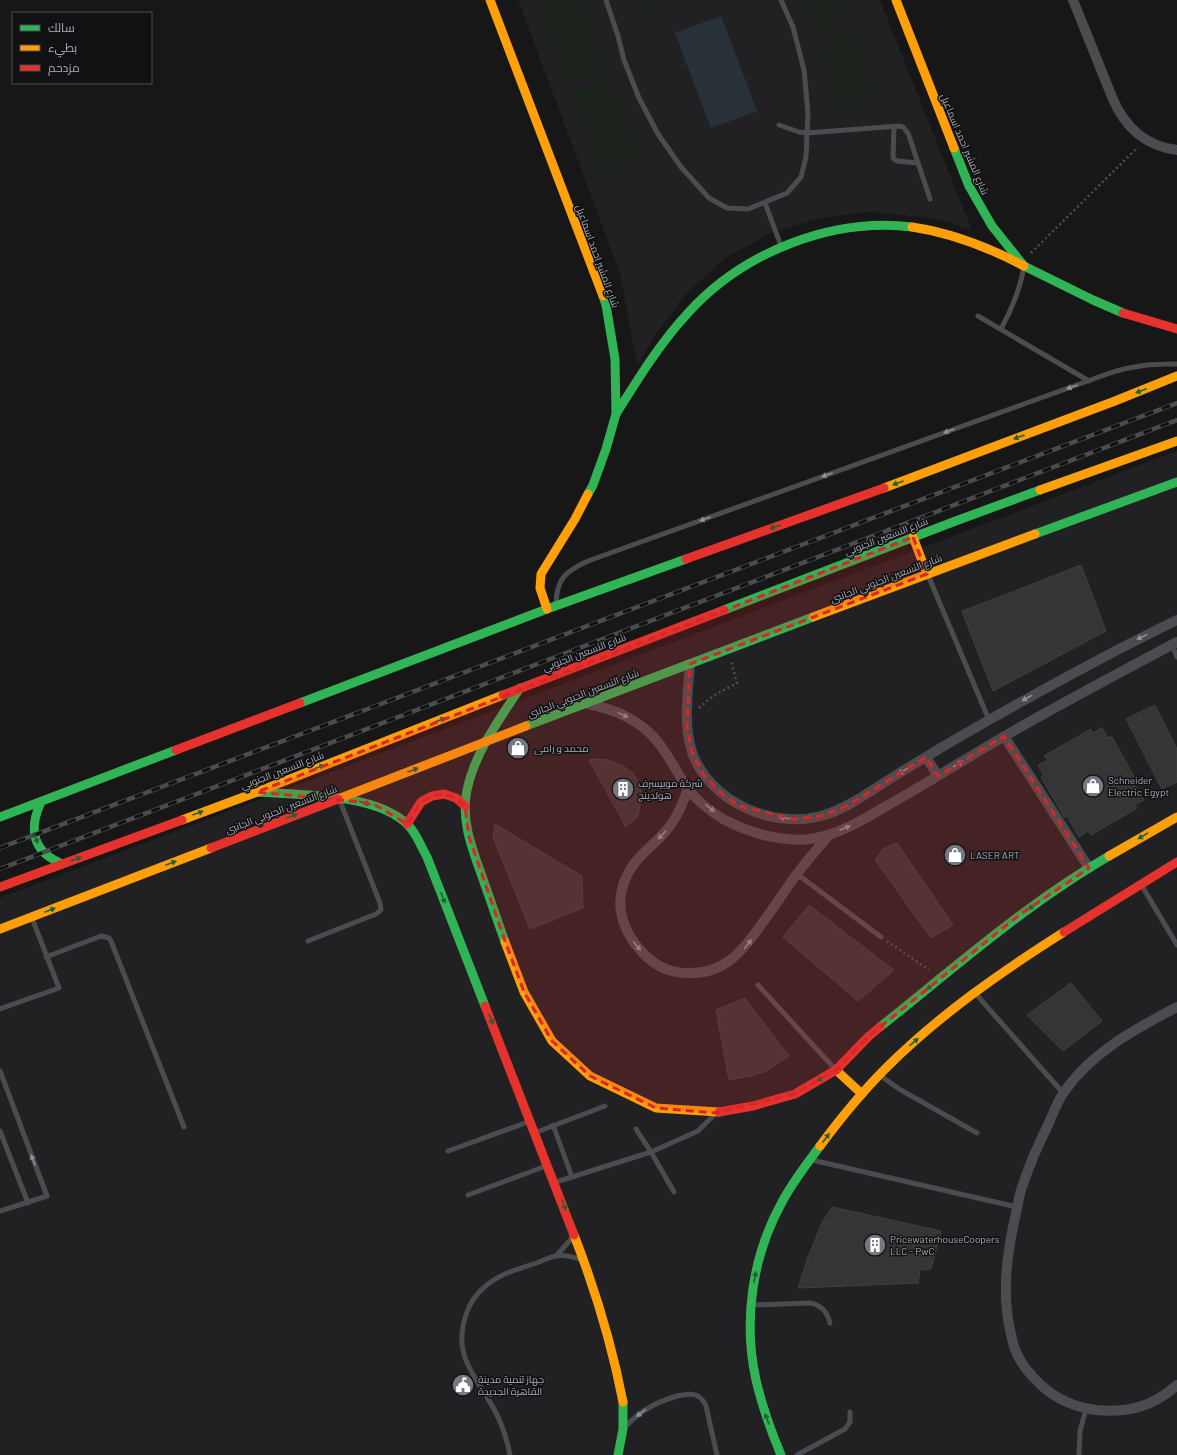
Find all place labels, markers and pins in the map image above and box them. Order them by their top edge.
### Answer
shop icon: محمد و رامى [505,735,531,761]
place label: محمد و رامى [534,742,589,755]
shop icon: Schneider Electric Egypt [1080,773,1106,799]
place label: Schneider Electric Egypt [1108,774,1169,798]
building icon: شركة موبيسرف هولدينج [610,776,636,802]
place label: شركة موبيسرف هولدينج [638,777,703,802]
shop icon: LASER ART [942,842,968,868]
place label: LASER ART [970,849,1020,861]
building icon: PricewaterhouseCoopers LLC - PwC [862,1232,888,1258]
place label: PricewaterhouseCoopers LLC - PwC [890,1233,1000,1257]
public building icon: جهاز تنمية مدينة القاهرة الجديدة [450,1372,476,1398]
place label: جهاز تنمية مدينة القاهرة الجديدة [478,1373,544,1397]

